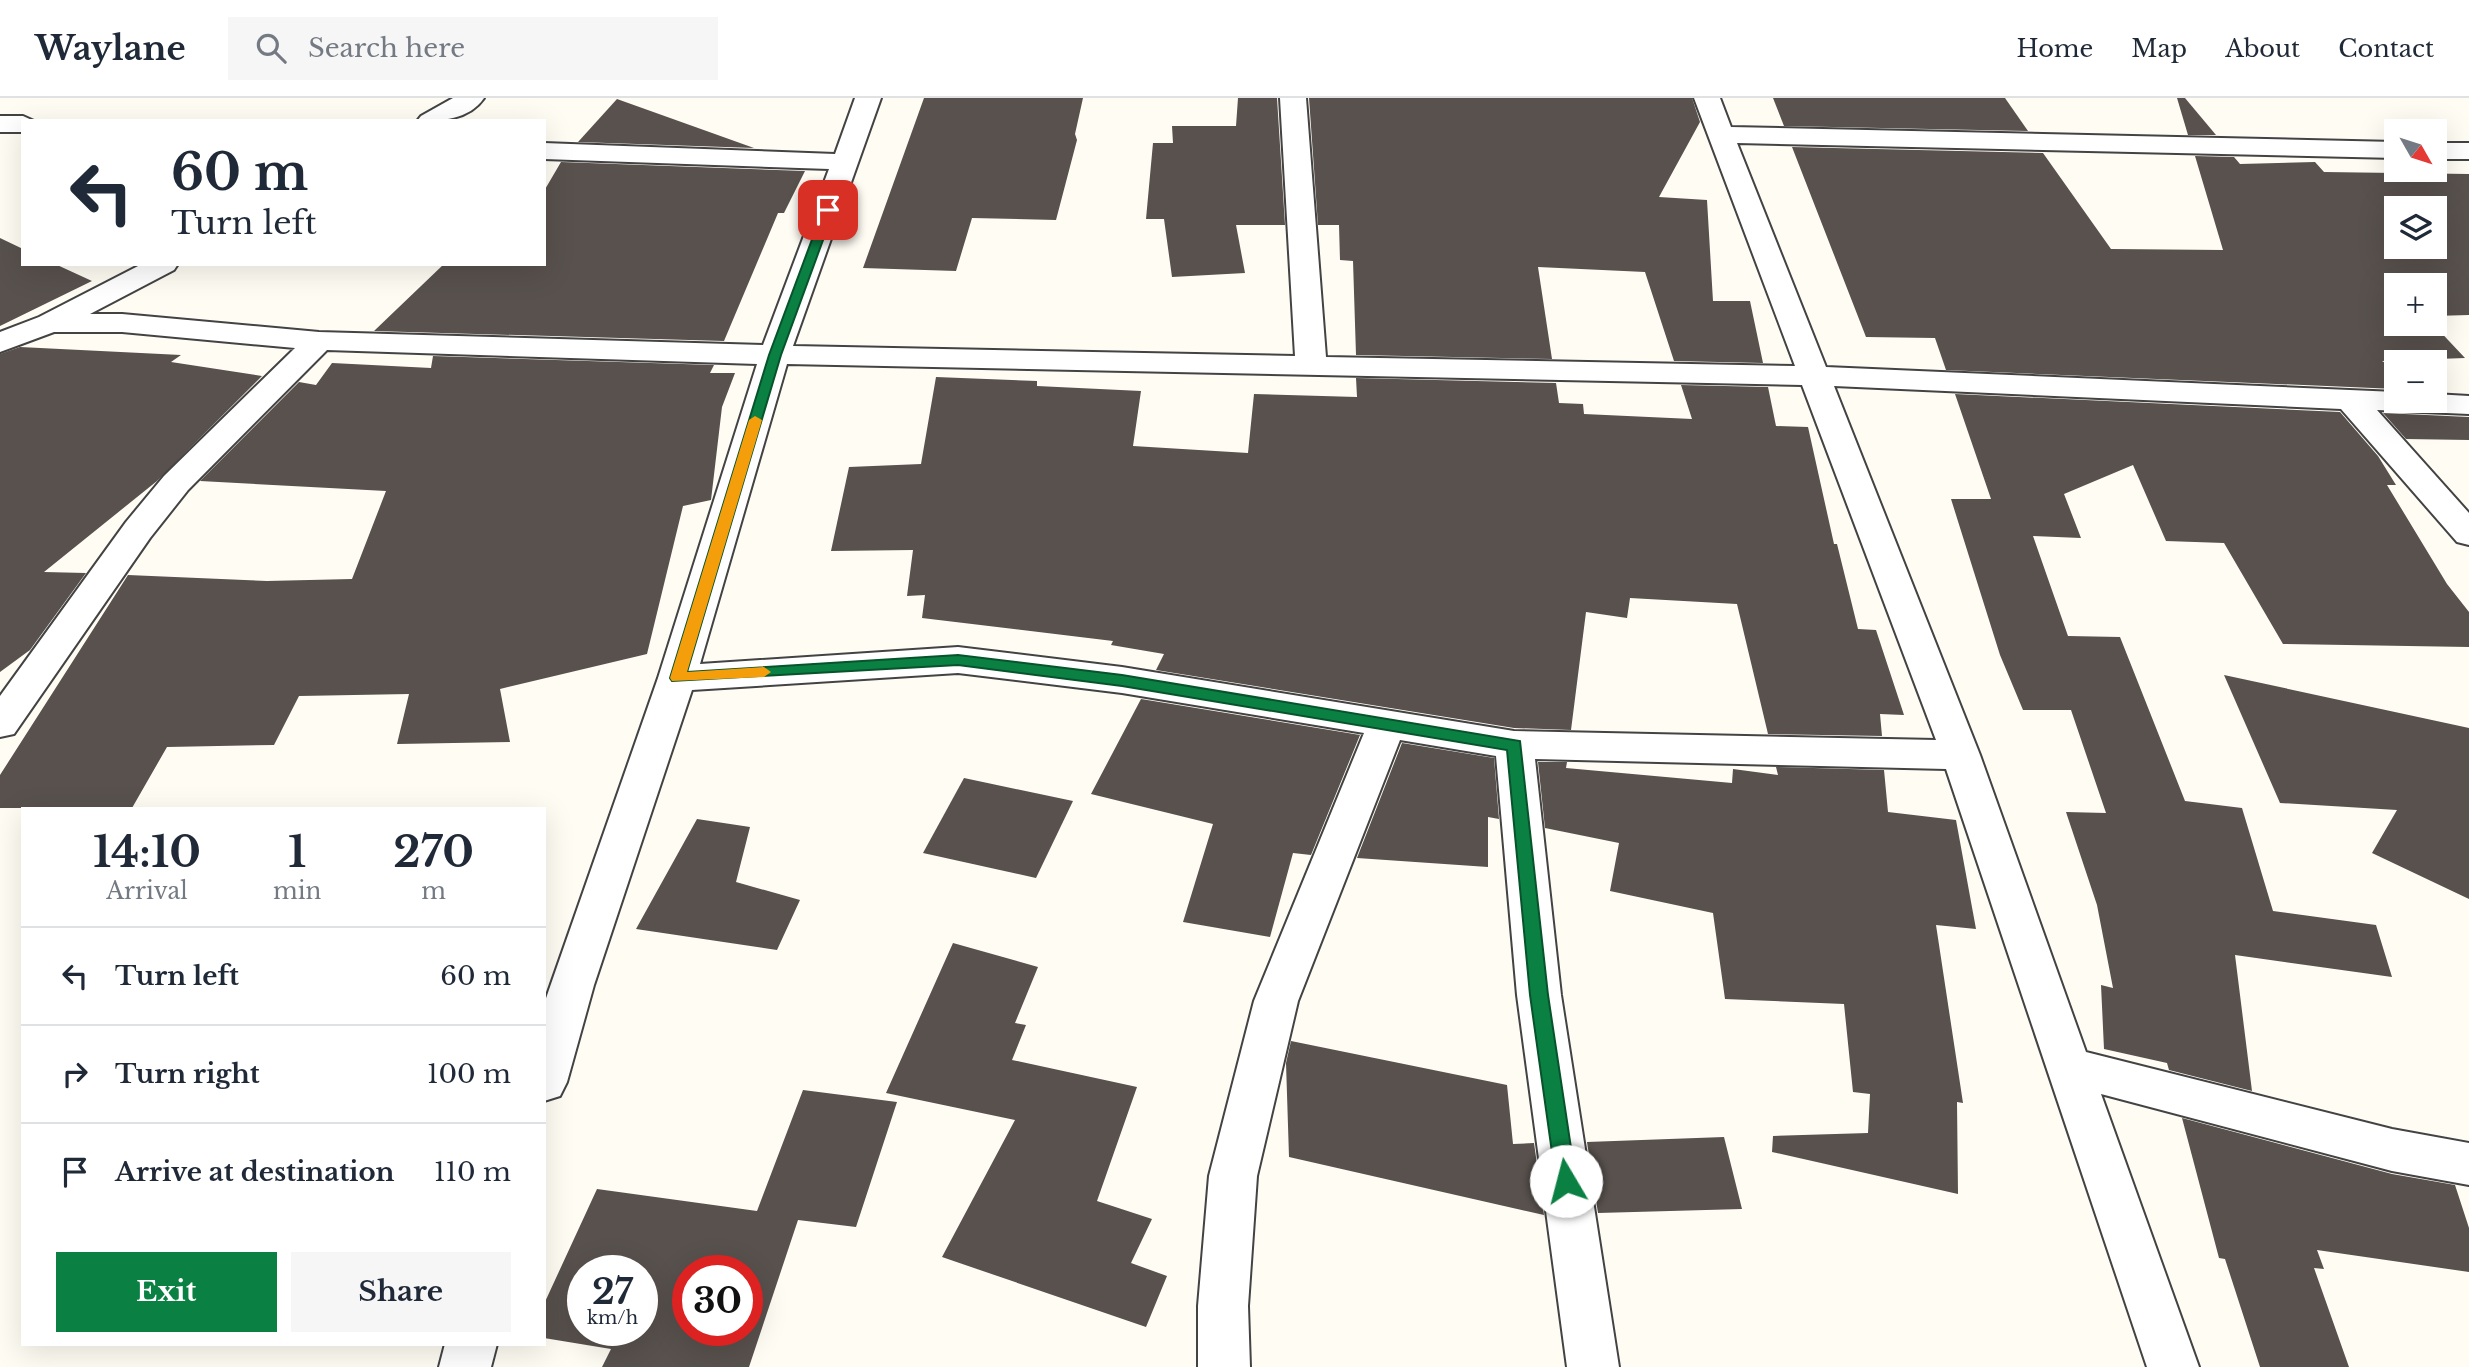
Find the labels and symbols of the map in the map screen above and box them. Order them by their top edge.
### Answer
north arrow [2384,119,2446,182]
pin [798,180,858,240]
position arrow [1529,1144,1603,1218]
speed limit sign: 30 [672,1255,763,1346]

